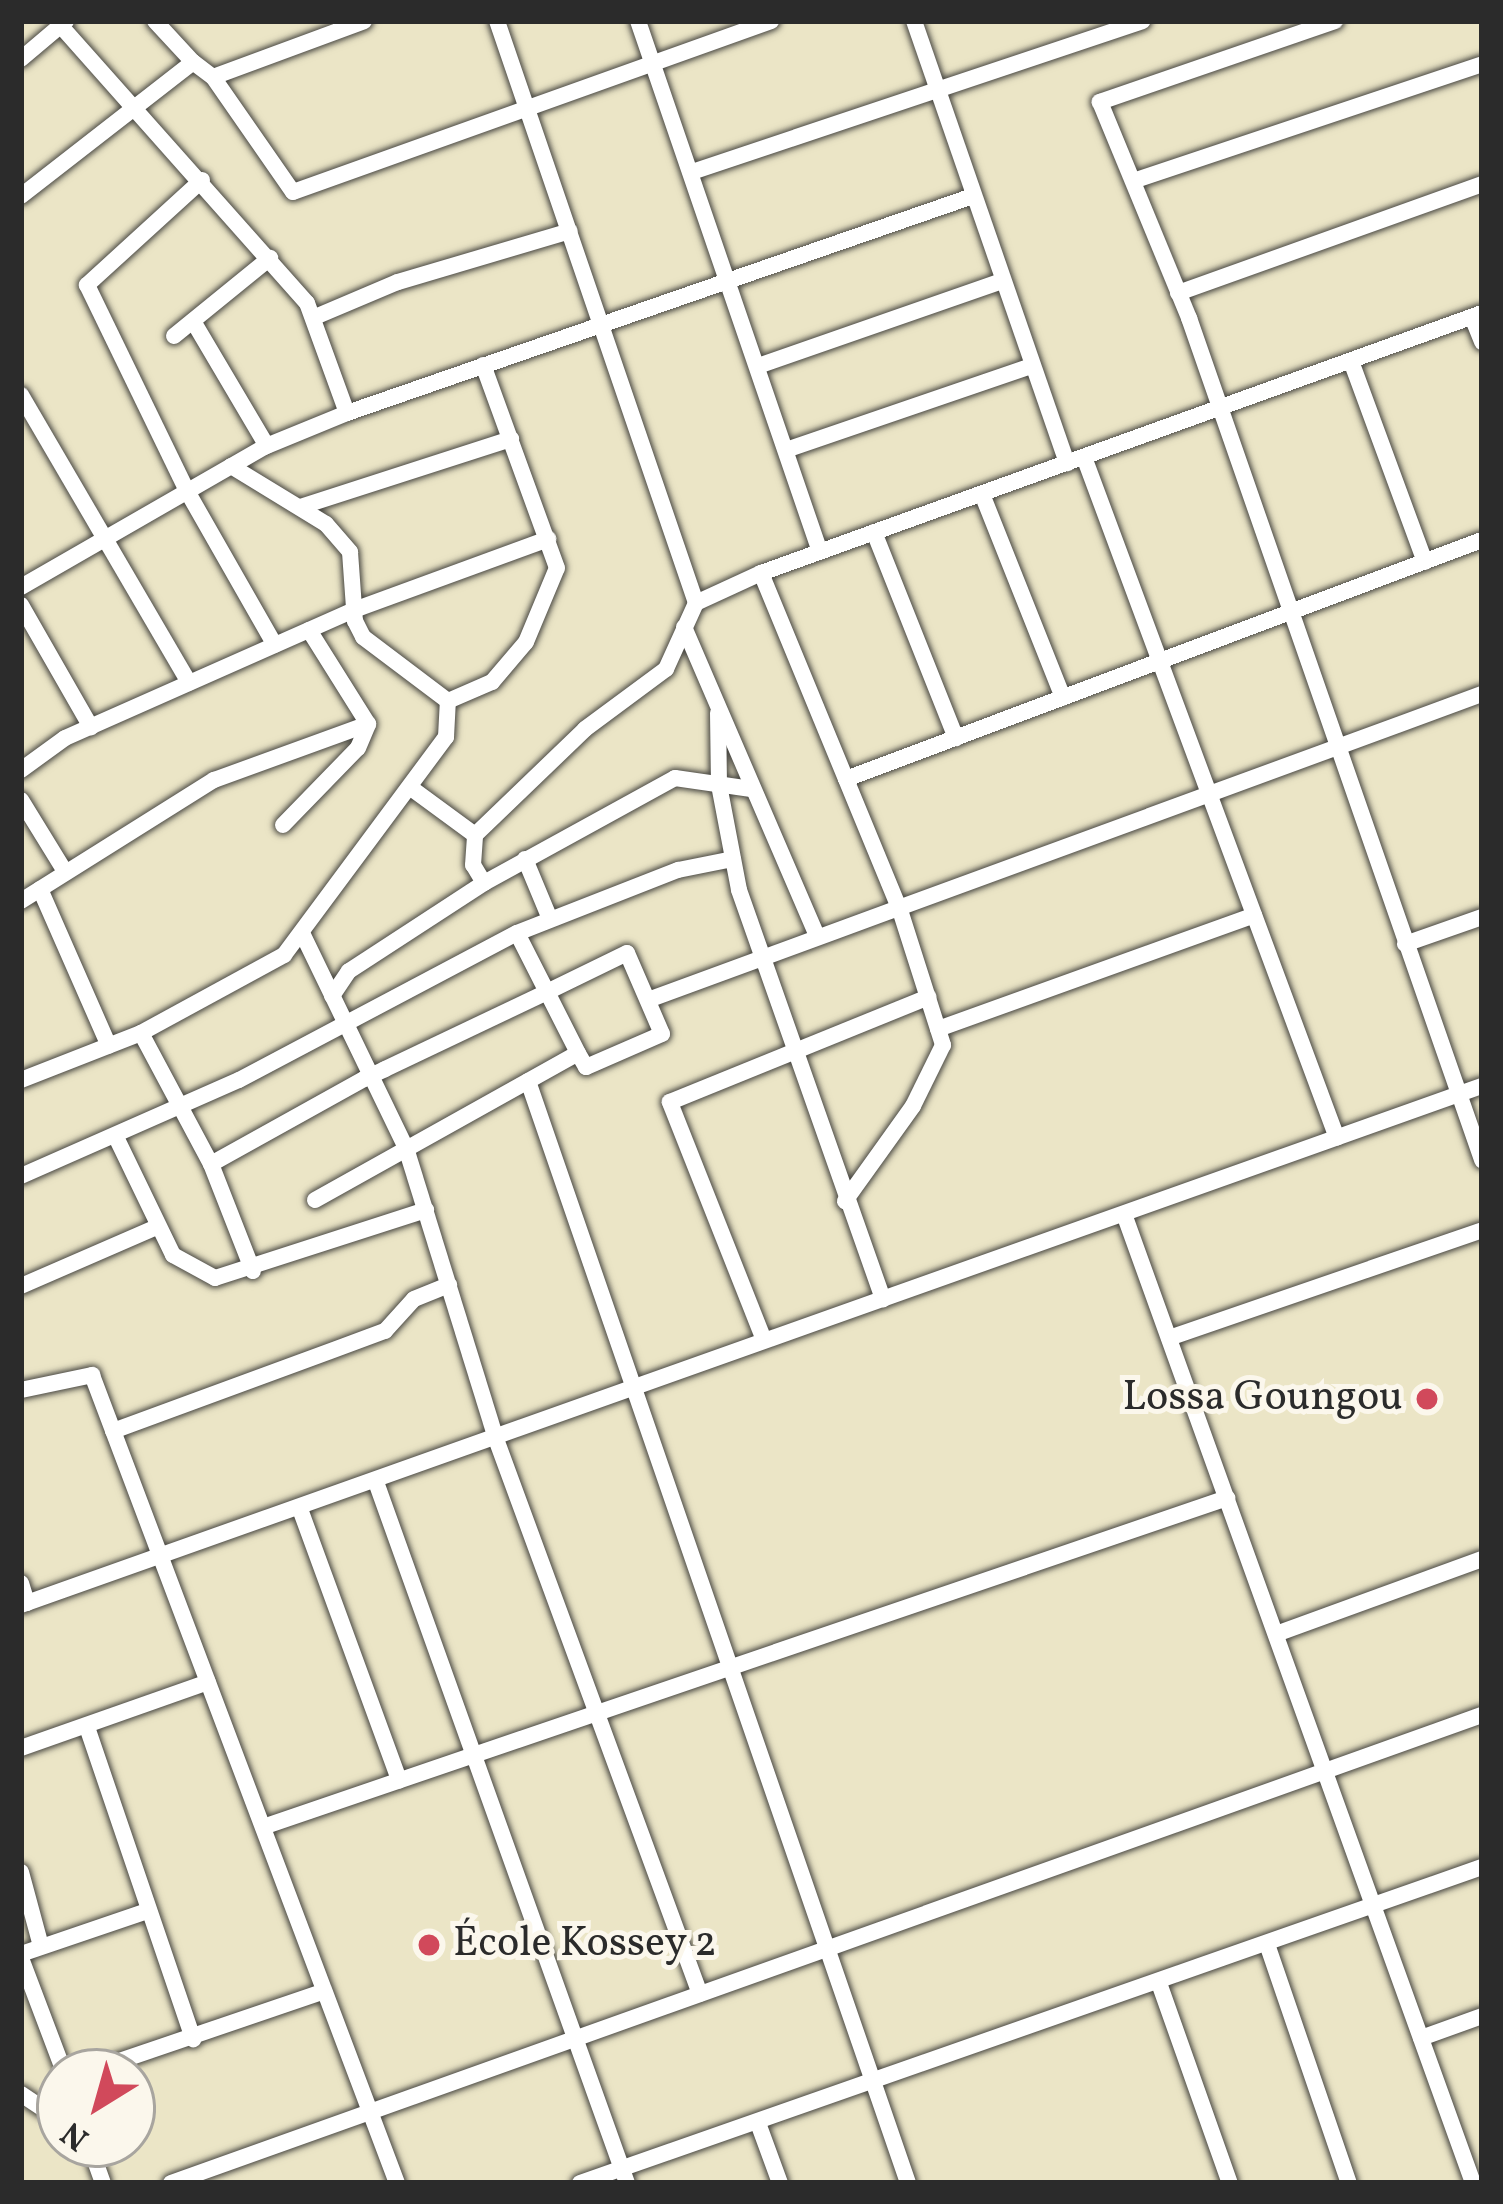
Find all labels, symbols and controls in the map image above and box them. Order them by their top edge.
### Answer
place label: Lossa Goungou [1123,1374,1403,1424]
marker: Lossa Goungou [1414,1386,1440,1412]
place label: École Kossey 2 [453,1920,718,1970]
marker: École Kossey 2 [416,1932,442,1958]
north arrow [36,2048,156,2168]
text: N [53,2109,100,2160]

